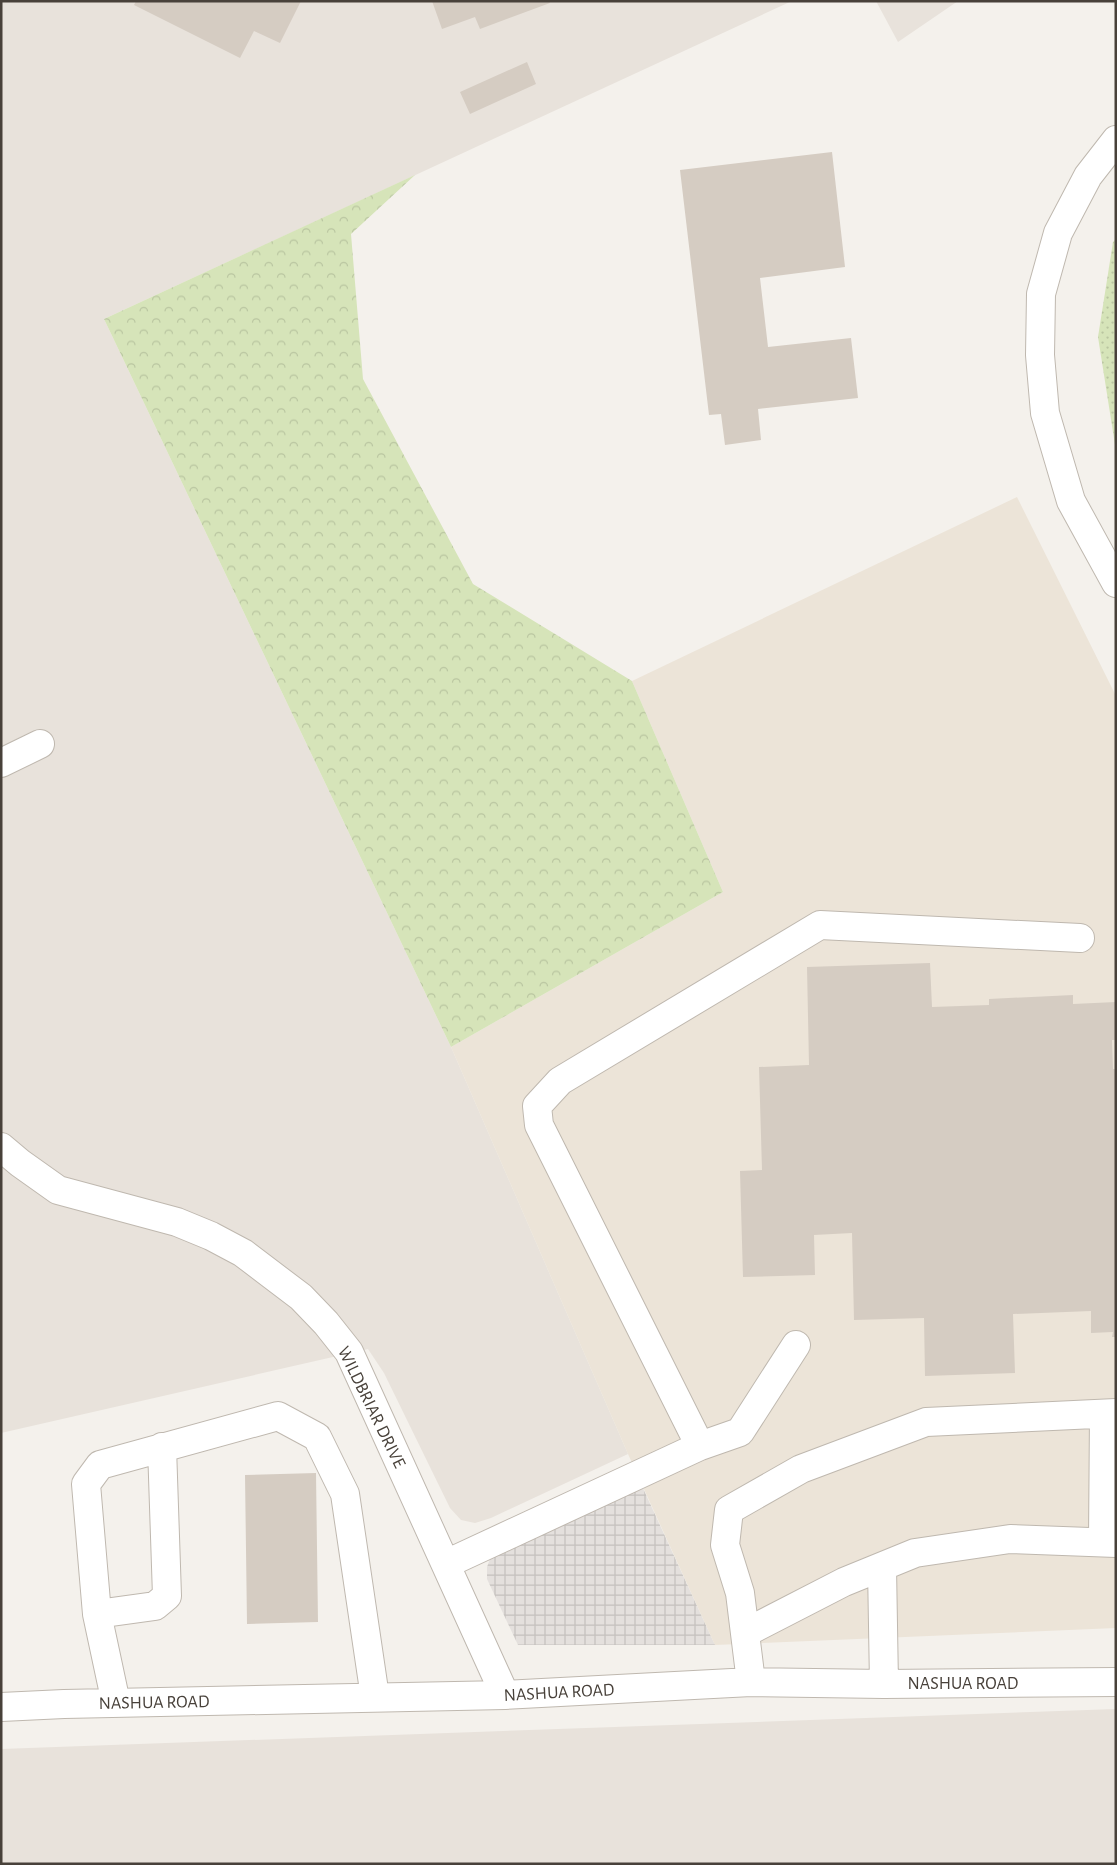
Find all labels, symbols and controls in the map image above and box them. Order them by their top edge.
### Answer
street label: WILDBRIAR DRIVE [334,1344,408,1471]
street label: NASHUA ROAD [908,1675,1018,1693]
street label: NASHUA ROAD [503,1681,615,1705]
street label: NASHUA ROAD [98,1693,210,1713]

